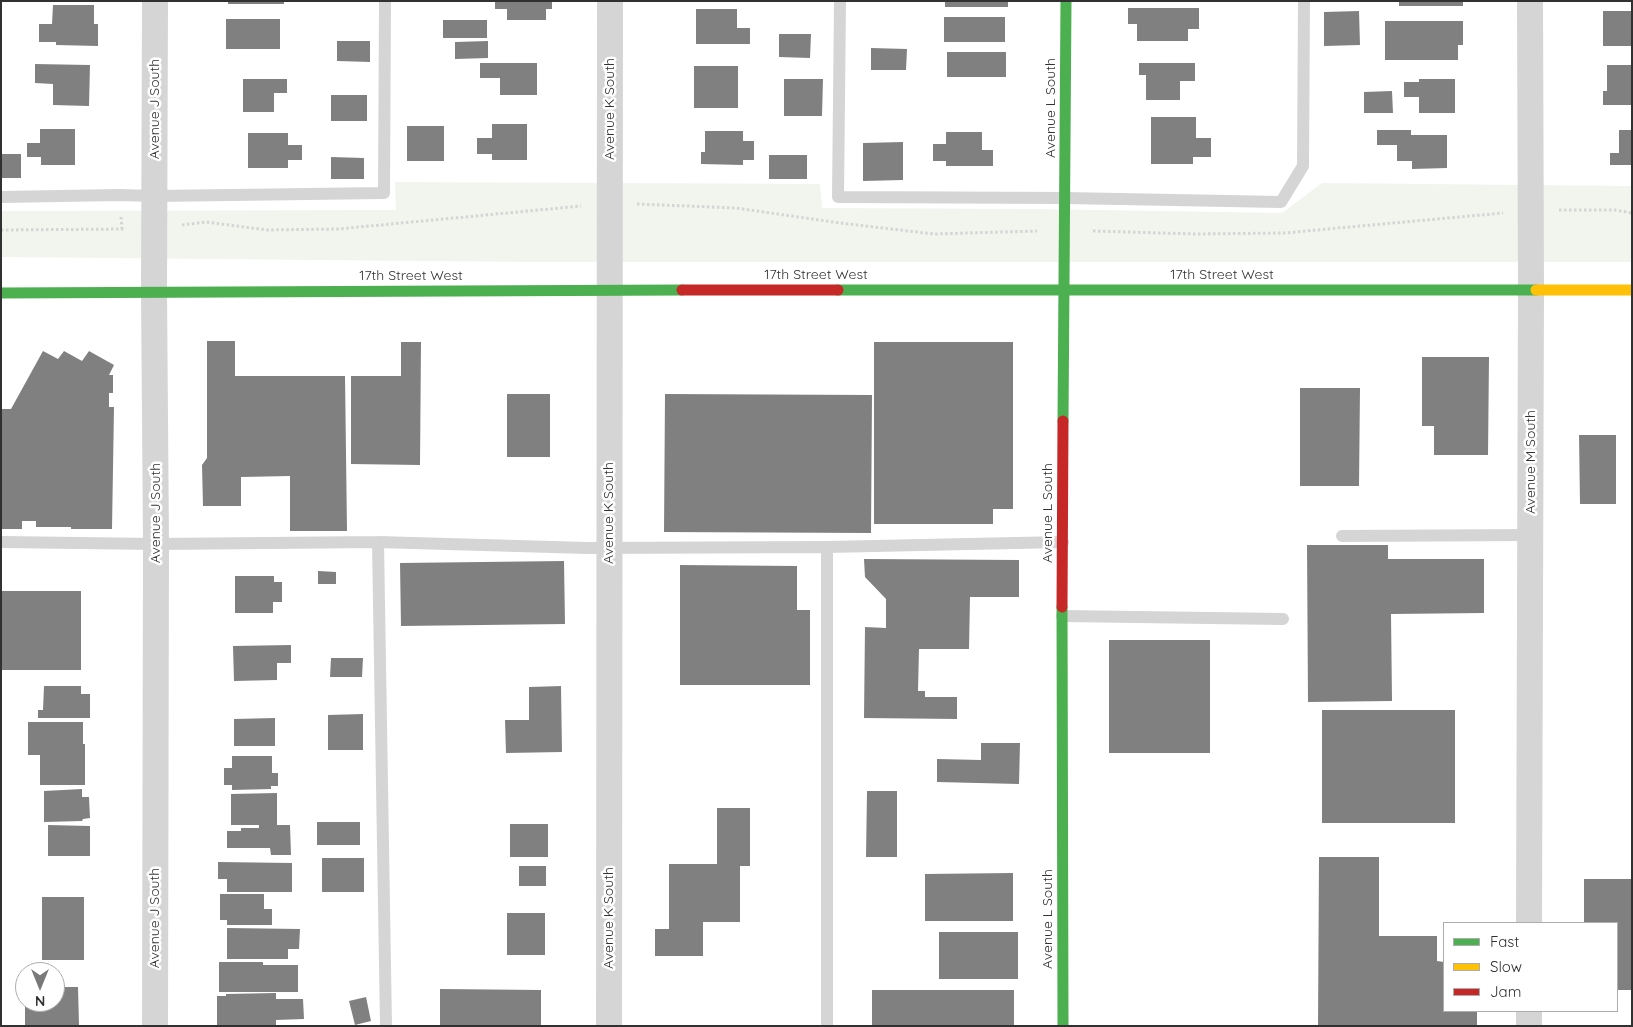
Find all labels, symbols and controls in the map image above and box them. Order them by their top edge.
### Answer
street label: Avenue K South [602,58,618,160]
street label: Avenue L South [1043,58,1059,158]
street label: Avenue J South [147,59,163,159]
street label: 17th Street West [764,267,868,283]
street label: 17th Street West [1170,267,1274,283]
street label: 17th Street West [359,268,463,284]
street label: Avenue M South [1523,410,1539,514]
street label: Avenue K South [601,462,617,564]
street label: Avenue J South [148,463,164,563]
street label: Avenue L South [1040,463,1056,563]
street label: Avenue K South [601,867,617,969]
street label: Avenue J South [147,868,163,968]
street label: Avenue L South [1040,869,1056,969]
legend [1443,922,1618,1012]
text: Fast [1490,932,1519,951]
text: Slow [1490,957,1522,976]
north arrow [15,962,65,1012]
text: Jam [1490,982,1521,1001]
text: N [35,992,45,1010]

